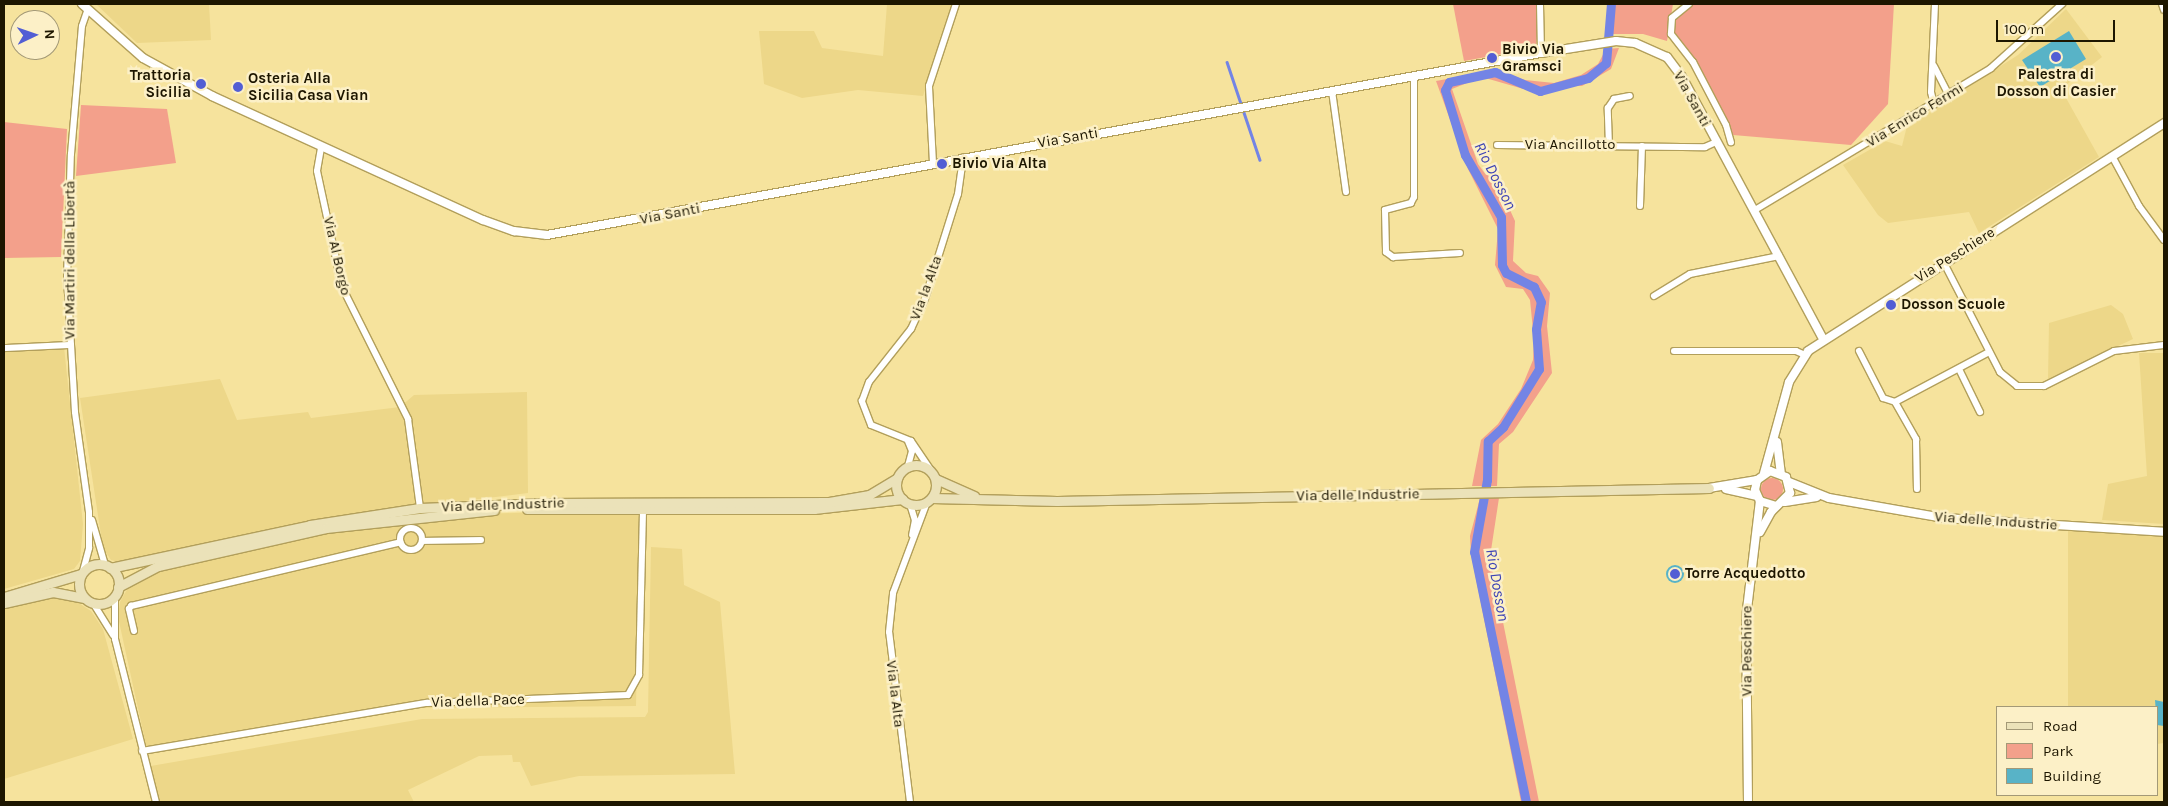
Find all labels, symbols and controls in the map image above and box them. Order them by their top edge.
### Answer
north arrow [10,10,60,60]
scale bar [1998,10,2117,42]
text: 100 m [2004,20,2044,38]
text: N [41,29,58,40]
place label: Bivio Via Gramsci [1502,40,1564,75]
marker: Palestra di Dosson di Casier [2050,51,2062,63]
marker: Bivio Via Gramsci [1486,52,1498,64]
place label: Palestra di Dosson di Casier [1996,65,2116,100]
place label: Trattoria Sicilia [130,66,191,101]
street label: Via Santi [1669,68,1715,130]
place label: Osteria Alla Sicilia Casa Vian [248,69,368,104]
marker: Trattoria Sicilia [195,78,207,90]
street label: Via Enrico Fermi [1863,79,1967,151]
marker: Osteria Alla Sicilia Casa Vian [232,81,244,93]
street label: Via Santi [1036,124,1100,152]
street label: Via Ancillotto [1525,136,1615,154]
water label: Rio Dosson [1470,139,1520,213]
place label: Bivio Via Alta [952,155,1047,173]
marker: Bivio Via Alta [936,158,948,170]
street label: Via Martiri della Libertà [61,181,79,339]
street label: Via Santi [638,199,702,229]
street label: Via Al Borgo [319,215,355,297]
street label: Via Peschiere [1912,223,1998,287]
street label: Via la Alta [906,253,946,323]
place label: Dosson Scuole [1901,296,2005,314]
marker: Dosson Scuole [1885,299,1897,311]
street label: Via delle Industrie [1296,485,1420,505]
street label: Via delle Industrie [441,494,565,516]
street label: Via delle Industrie [1934,508,2058,534]
water label: Rio Dosson [1481,547,1513,623]
place label: Torre Acquedotto [1685,565,1805,583]
marker: Torre Acquedotto [1669,568,1681,580]
street label: Via Peschiere [1738,606,1756,696]
street label: Via la Alta [882,659,908,729]
street label: Via della Pace [431,690,525,712]
legend [1996,706,2158,796]
text: Road [2043,717,2078,735]
text: Park [2043,742,2073,760]
text: Building [2043,767,2101,785]

